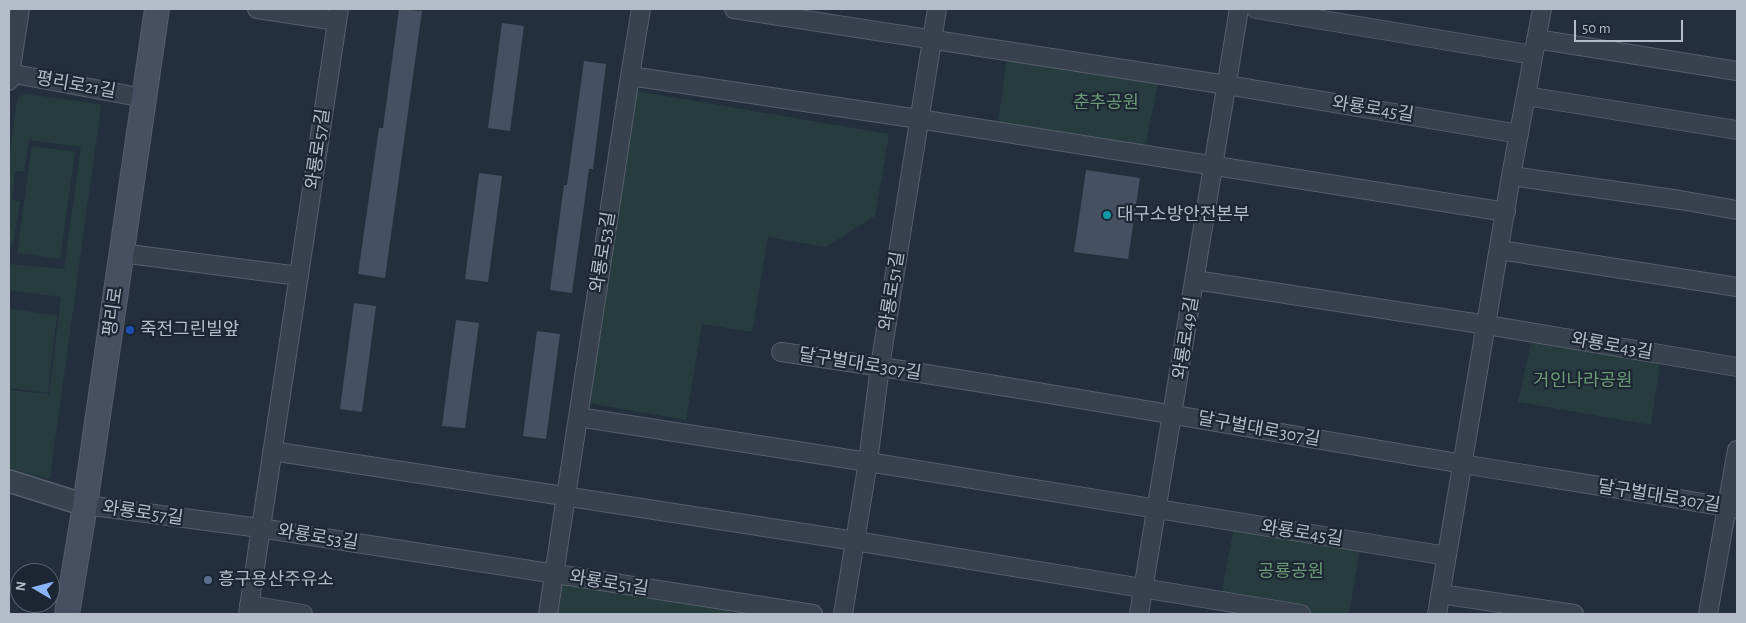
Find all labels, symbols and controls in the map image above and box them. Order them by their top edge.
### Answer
scale bar [1576,10,1685,42]
text: 50 m [1582,21,1611,36]
street label: 평리로21길 [34,67,118,103]
park label: 춘추공원 [1073,92,1139,114]
street label: 와룡로45길 [1331,92,1415,126]
street label: 와룡로57길 [302,107,334,191]
place label: 대구소방안전본부 [1117,204,1249,226]
marker: 대구소방안전본부 [1101,209,1113,221]
street label: 와룡로53길 [586,210,620,294]
street label: 와룡로51길 [875,250,909,332]
street label: 평리로 [99,286,127,338]
street label: 와룡로49길 [1169,295,1203,381]
place label: 죽전그린빌앞 [140,319,239,341]
marker: 죽전그린빌앞 [124,324,136,336]
street label: 와룡로43길 [1570,328,1654,364]
street label: 달구벌대로307길 [797,344,923,384]
park label: 거인나라공원 [1533,370,1633,392]
street label: 달구벌대로307길 [1196,408,1322,450]
street label: 달구벌대로307길 [1596,476,1722,516]
street label: 와룡로57길 [101,497,185,529]
street label: 와룡로45길 [1260,516,1344,550]
street label: 와룡로53길 [276,520,360,554]
park label: 공룡공원 [1258,561,1324,583]
north arrow [10,563,60,613]
street label: 와룡로51길 [568,566,650,600]
place label: 흥구용산주유소 [218,569,334,591]
marker: 흥구용산주유소 [202,574,214,586]
text: N [14,580,29,592]

